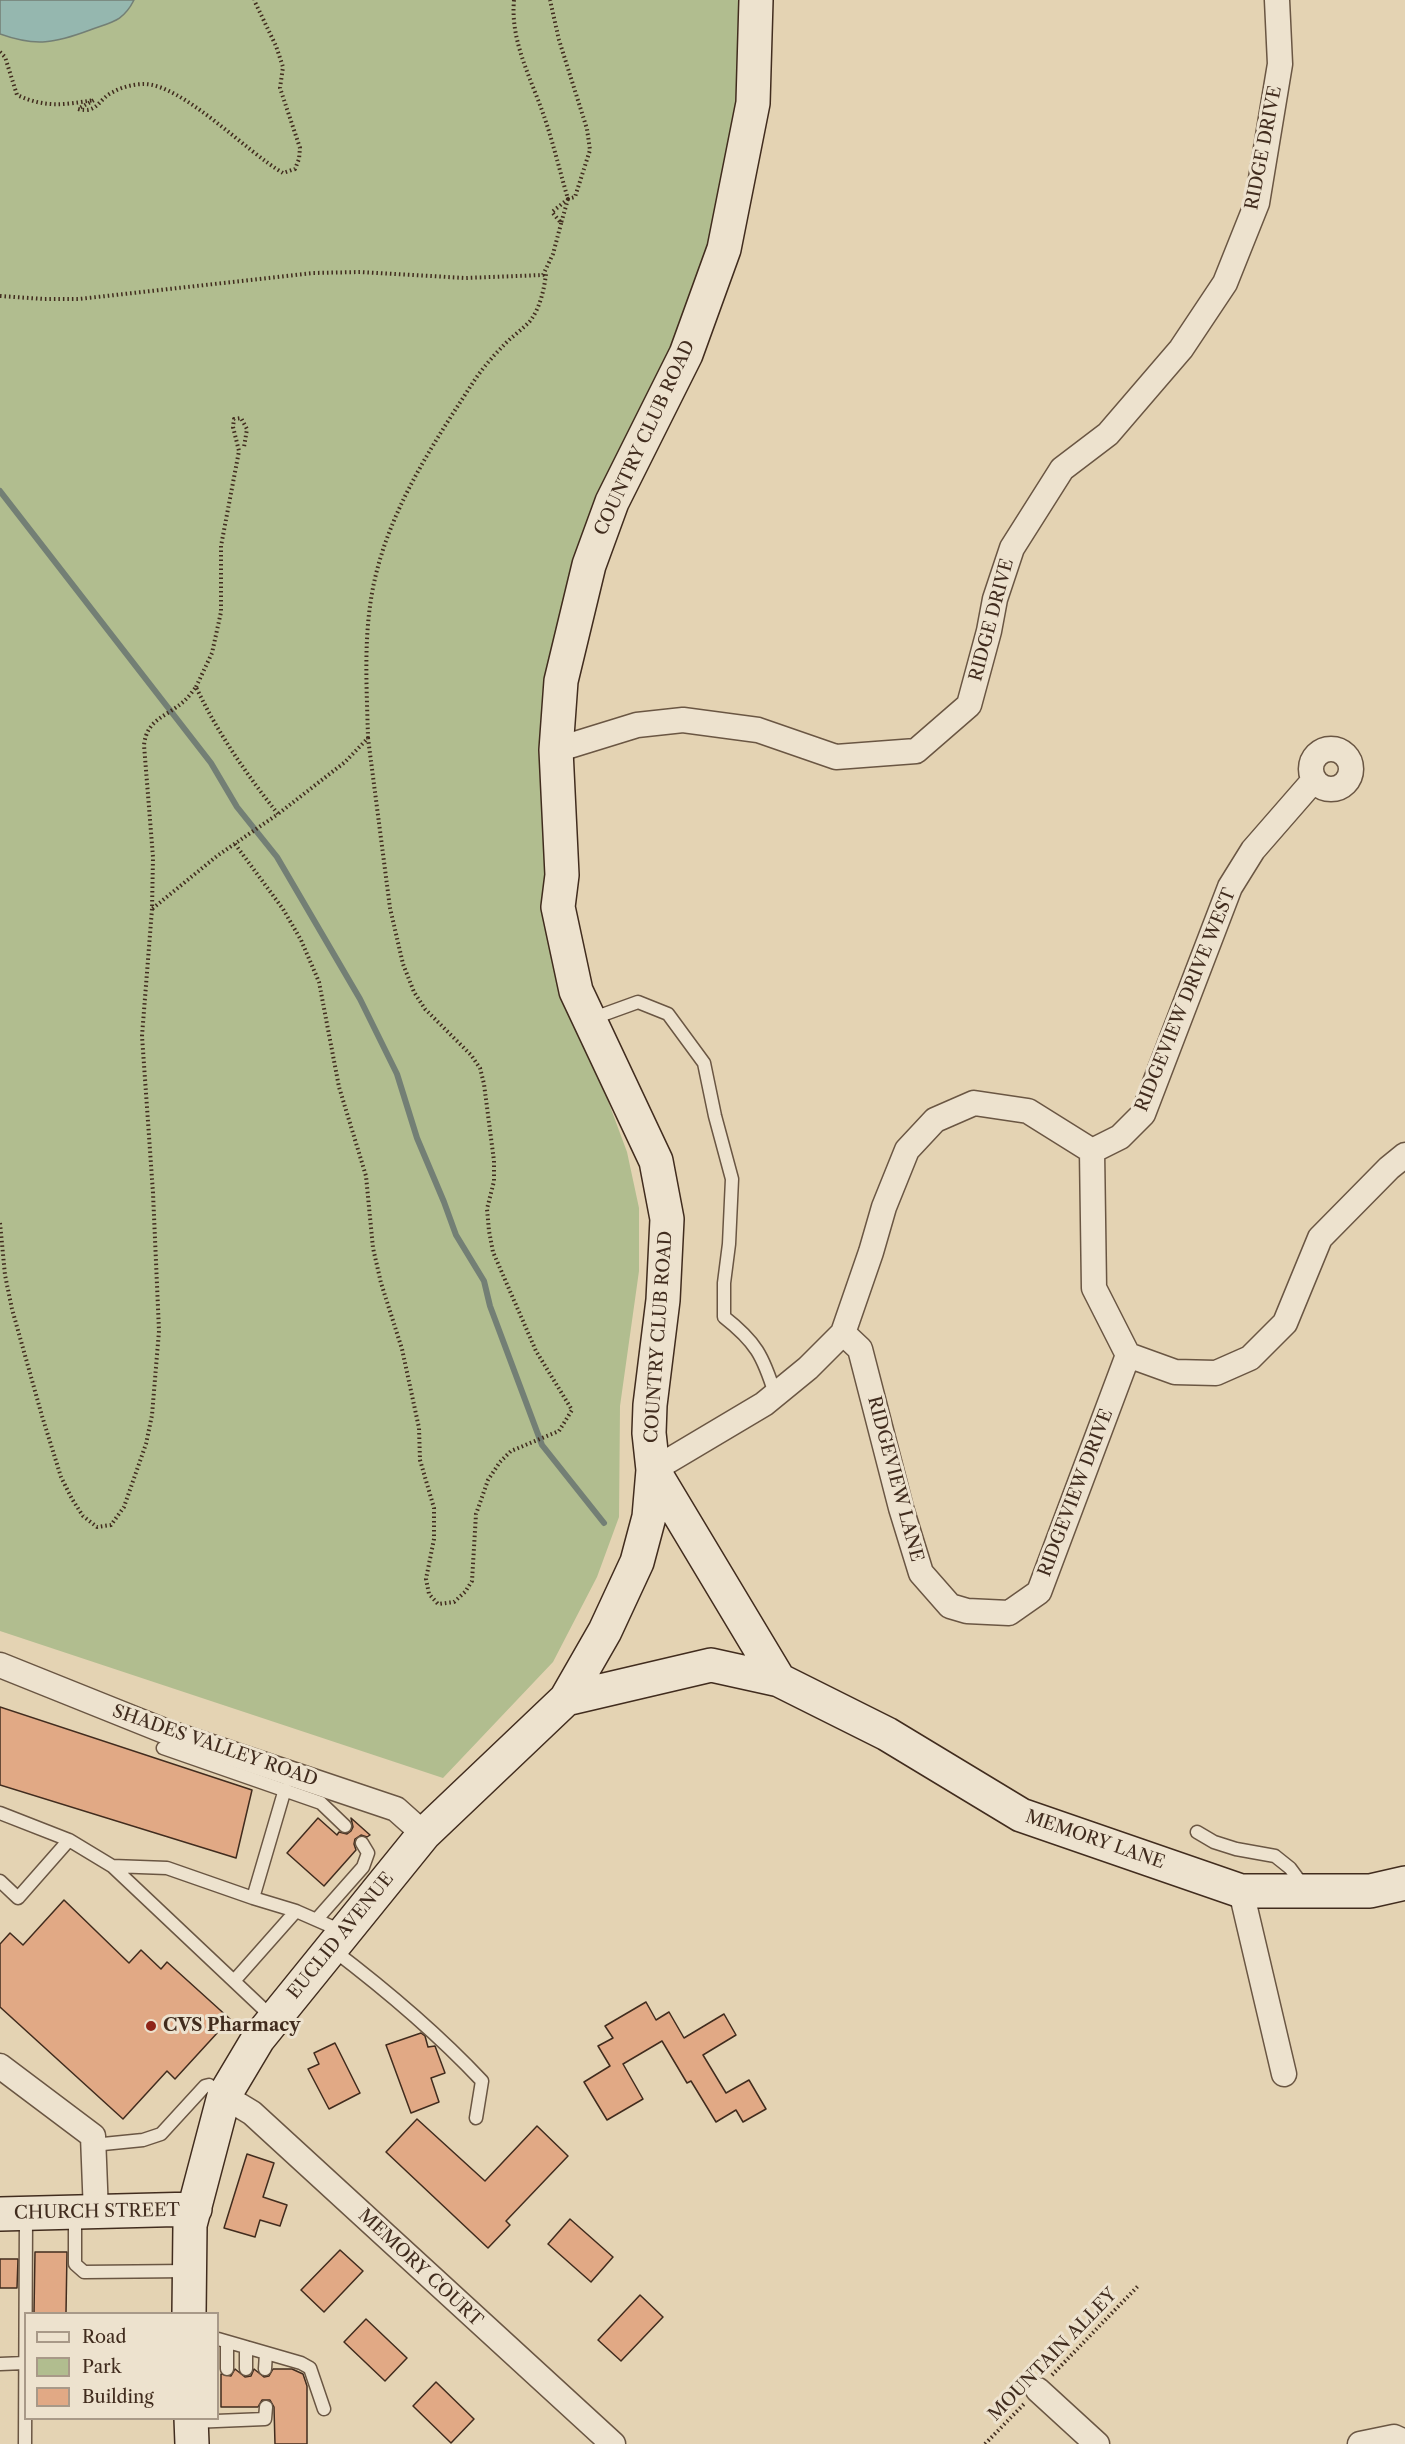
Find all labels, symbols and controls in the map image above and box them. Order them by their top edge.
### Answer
street label: RIDGE DRIVE [1241,84,1287,212]
street label: COUNTRY CLUB ROAD [590,337,700,539]
street label: RIDGE DRIVE [965,556,1019,684]
street label: RIDGEVIEW DRIVE WEST [1131,885,1241,1115]
street label: COUNTRY CLUB ROAD [641,1230,677,1444]
street label: RIDGEVIEW LANE [863,1394,927,1564]
street label: RIDGEVIEW DRIVE [1034,1406,1118,1580]
street label: SHADES VALLEY ROAD [110,1701,320,1791]
street label: MEMORY LANE [1023,1806,1167,1874]
street label: EUCLID AVENUE [283,1868,399,2004]
place label: CVS Pharmacy [163,2015,300,2037]
marker: CVS Pharmacy [144,2019,158,2033]
street label: CHURCH STREET [14,2200,180,2224]
street label: MEMORY COURT [353,2205,487,2331]
street label: MOUNTAIN ALLEY [984,2284,1122,2426]
legend [24,2312,219,2420]
text: Road [82,2326,127,2348]
text: Park [82,2356,121,2378]
text: Building [82,2386,154,2408]

